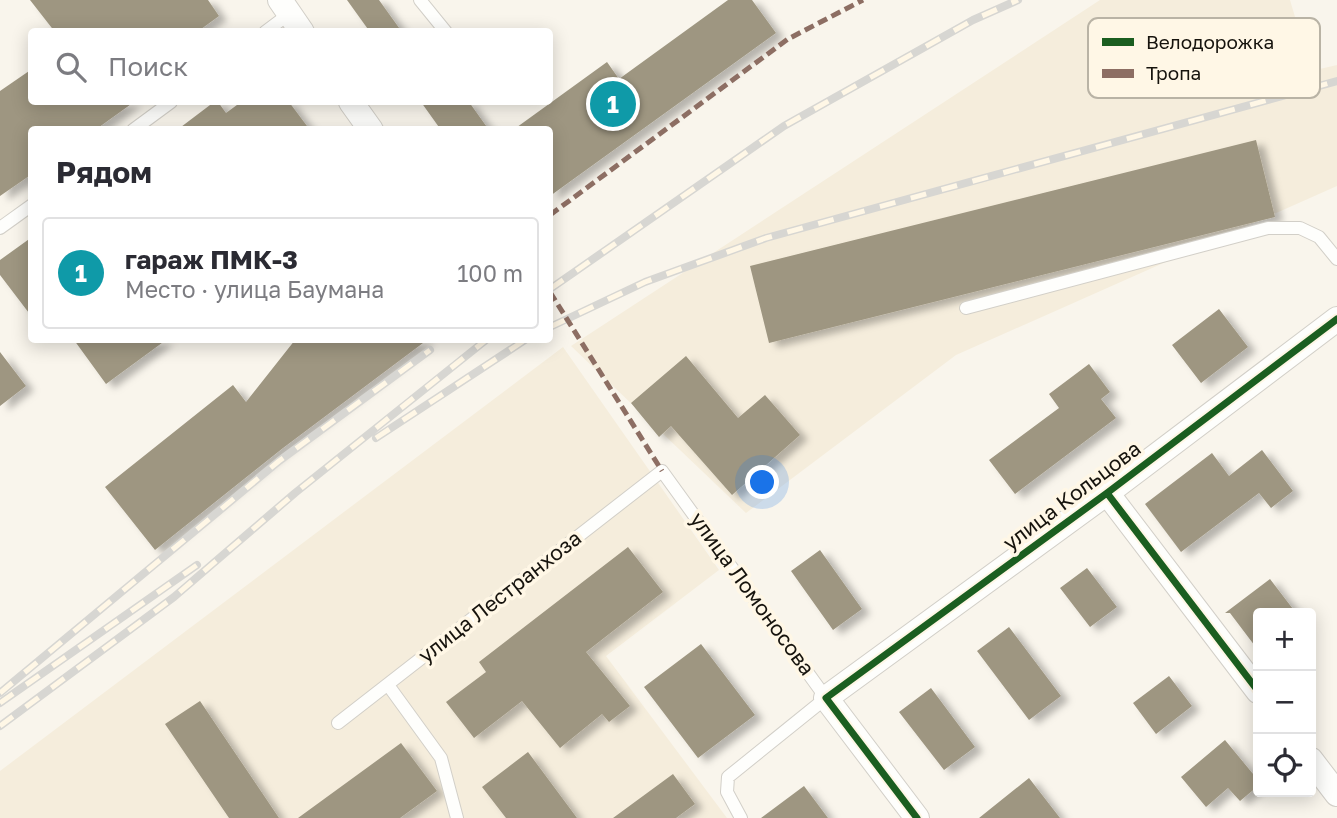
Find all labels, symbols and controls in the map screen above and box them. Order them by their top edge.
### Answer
legend [1088,18,1320,98]
search box [28,28,553,105]
text: Велодорожка [1146,30,1274,53]
icon: search [52,48,90,86]
text: Поиск [108,51,188,82]
text: Тропа [1146,61,1201,84]
pin: 1 [590,78,636,130]
text: Рядом [56,154,152,190]
text: гараж ПМК-3 [125,244,298,275]
text: 1 [75,259,87,287]
text: 100 m [457,259,523,287]
text: Место · улица Баумана [125,275,384,303]
street label: улица Кольцова [997,435,1146,556]
your location [745,465,779,499]
street label: улица Ломоносова [685,507,821,680]
street label: улица Лестранхоза [413,524,586,668]
map controls [1253,608,1316,797]
button: + [1253,608,1316,671]
button: − [1253,671,1316,734]
button: locate [1253,734,1316,797]

